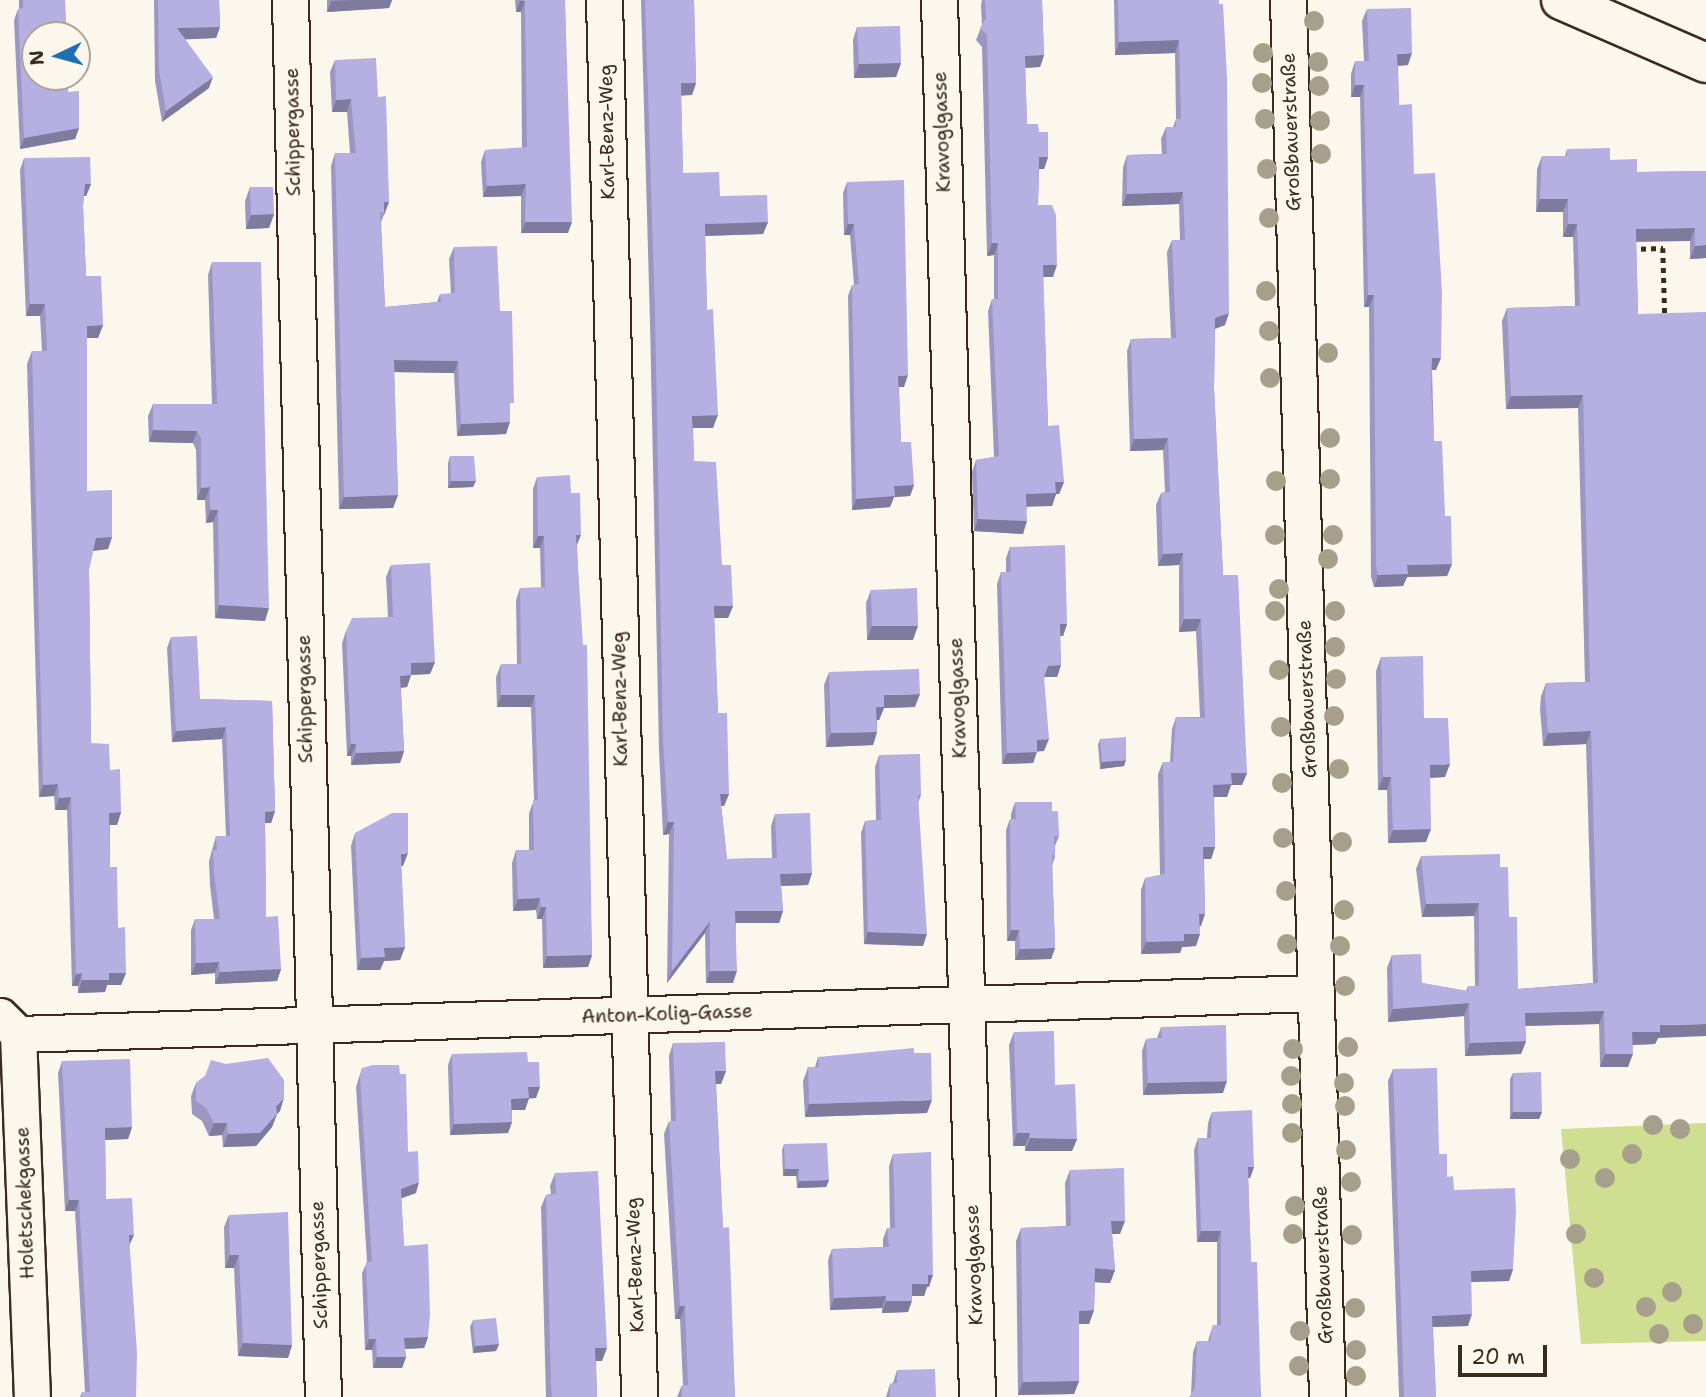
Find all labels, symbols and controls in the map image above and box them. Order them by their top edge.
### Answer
north arrow [21,21,91,91]
text: N [23,49,50,66]
street label: Großbauerstraße [1277,52,1305,212]
street label: Karl-Benz-Weg [594,64,620,200]
street label: Schippergasse [280,68,306,196]
street label: Kravoglgasse [928,71,956,193]
street label: Großbauerstraße [1293,619,1321,779]
street label: Karl-Benz-Weg [607,631,633,767]
street label: Schippergasse [292,635,318,763]
street label: Kravoglgasse [944,637,972,759]
street label: Anton-Kolig-Gasse [581,1000,753,1028]
street label: Holetschekgasse [11,1126,39,1280]
street label: Großbauerstraße [1309,1185,1337,1345]
street label: Karl-Benz-Weg [621,1197,649,1333]
street label: Schippergasse [305,1200,333,1330]
street label: Kravoglgasse [960,1204,988,1326]
scale bar [1461,1330,1550,1374]
text: 20 m [1471,1343,1525,1371]

